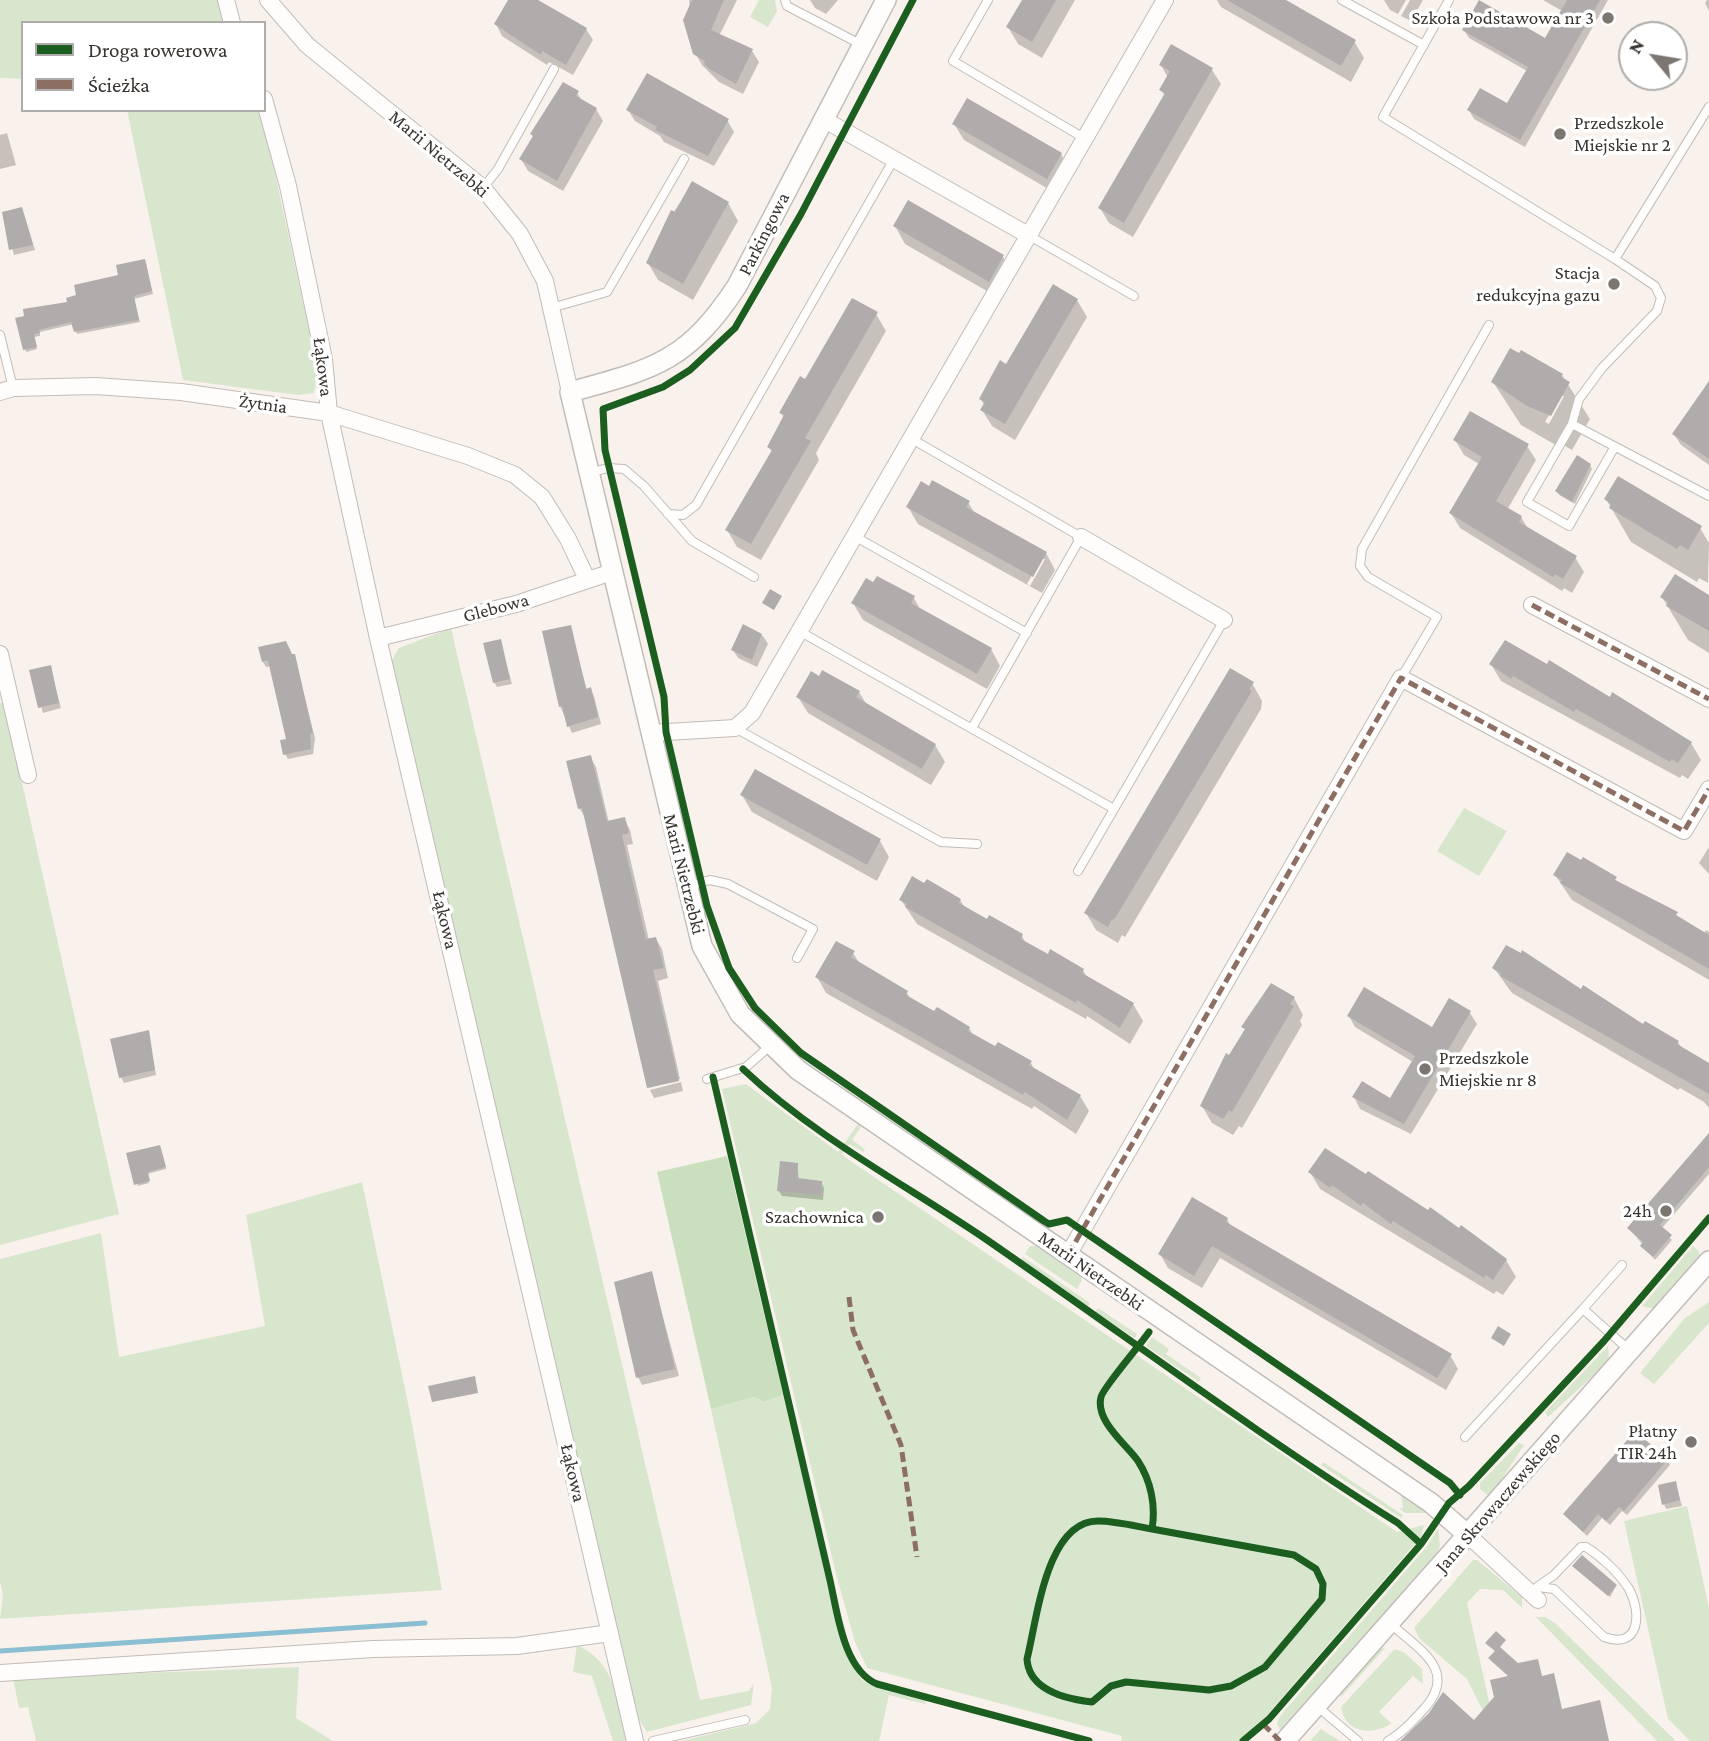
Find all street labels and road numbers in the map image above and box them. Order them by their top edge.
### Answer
street label: Marii Nietrzebki [384,106,494,202]
street label: Parkingowa [733,189,795,279]
street label: Łąkowa [308,336,338,398]
street label: Żytnia [237,389,289,419]
street label: Glebowa [461,588,531,628]
street label: Marii Nietrzebki [658,811,710,937]
street label: Łąkowa [427,889,463,951]
street label: Marii Nietrzebki [1034,1226,1148,1316]
street label: Jana Skrowaczewskiego [1430,1427,1566,1577]
street label: Łąkowa [555,1442,591,1504]

